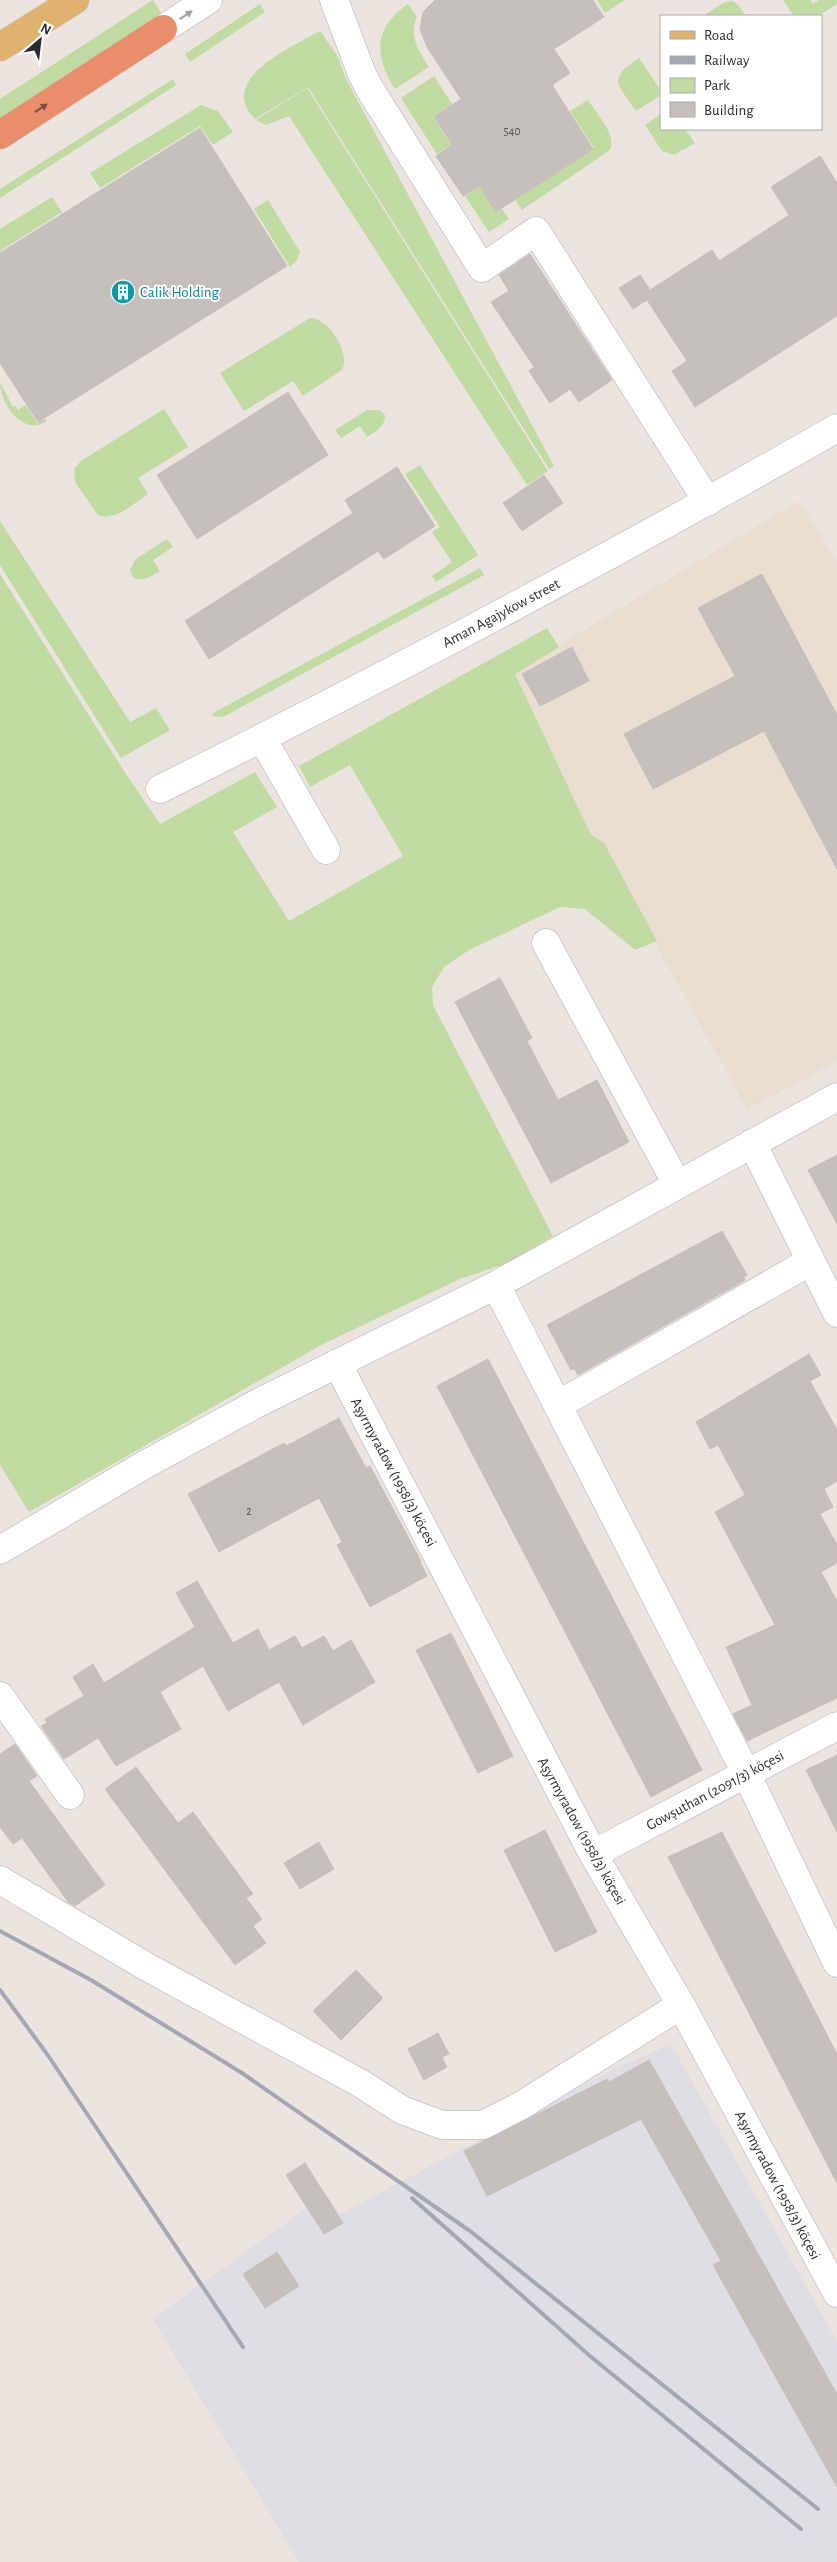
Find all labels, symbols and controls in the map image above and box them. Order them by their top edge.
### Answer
one-way arrow [179,10,192,19]
north arrow [15,15,65,65]
legend [660,15,822,130]
text: N [38,21,53,38]
text: Road [704,28,734,43]
text: Railway [704,53,750,68]
text: Park [704,78,730,93]
one-way arrow [34,103,48,113]
text: Building [704,103,754,118]
house number: 540 [503,125,521,137]
building icon: Calik Holding [110,279,136,305]
place label: Calik Holding [140,285,220,300]
street label: Aman Agajykow street [440,576,563,651]
street label: Aşyrmyradow (1958/3) köçesi [348,1395,439,1549]
house number: 2 [246,1505,252,1517]
street label: Gowşuthan (2091/3) köçesi [644,1748,786,1833]
street label: Aşyrmyradow (1958/3) köçesi [535,1755,628,1907]
street label: Aşyrmyradow (1958/3) köçesi [732,2108,823,2262]

